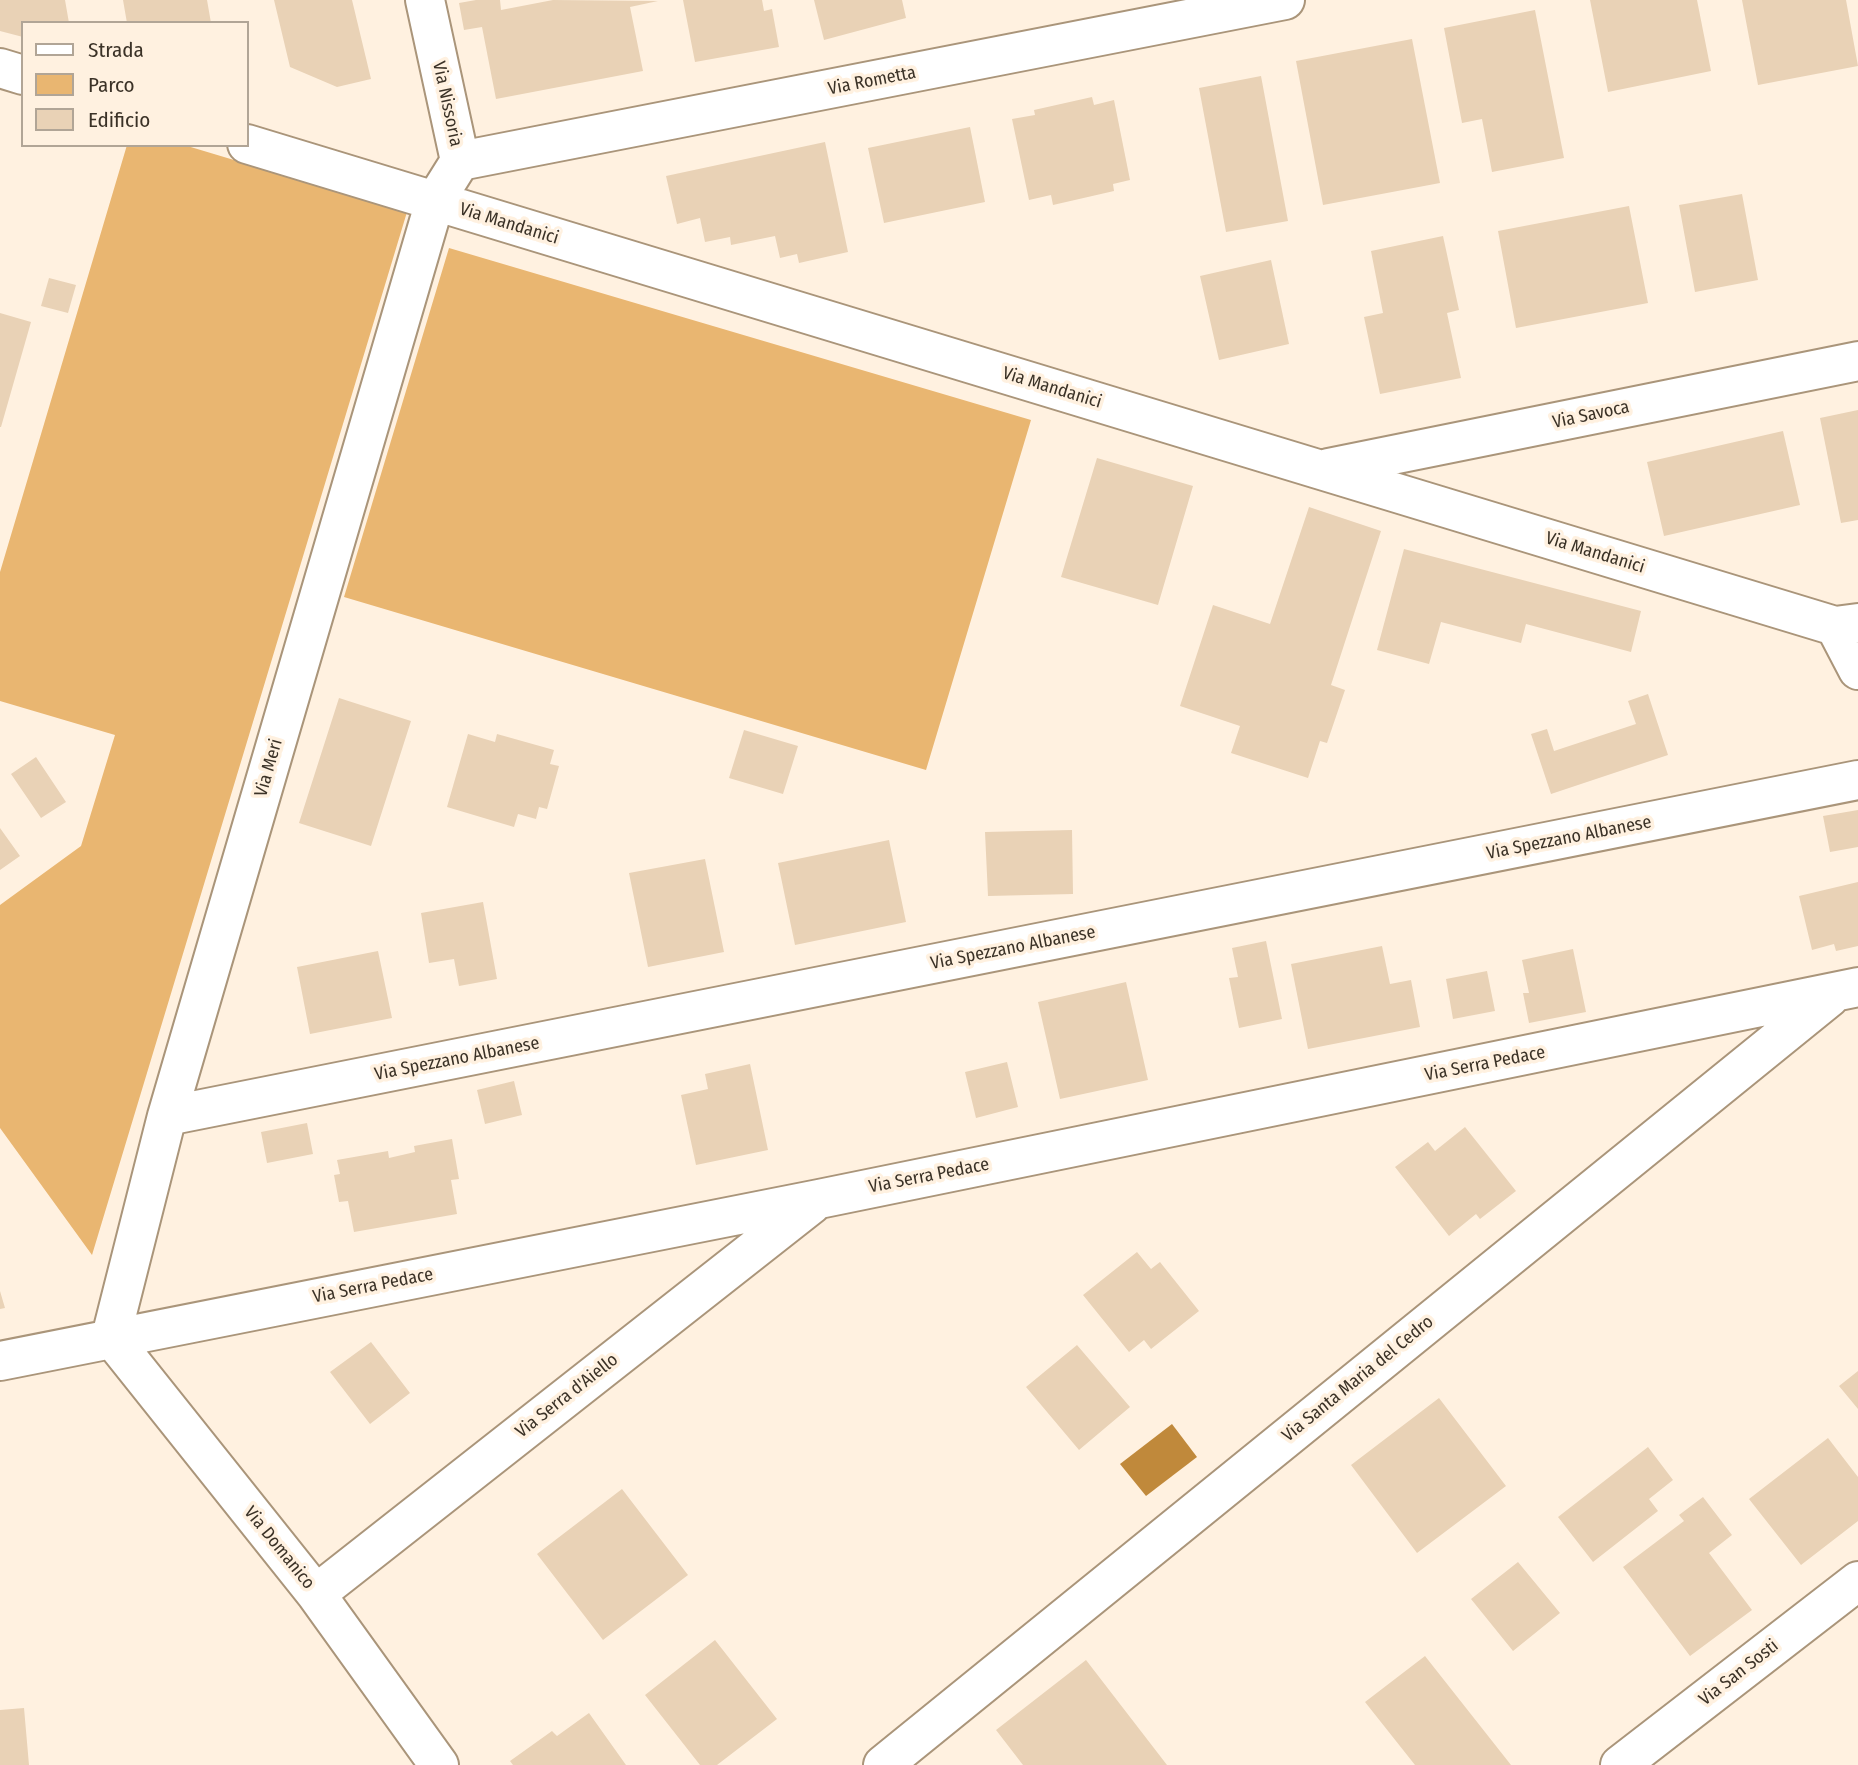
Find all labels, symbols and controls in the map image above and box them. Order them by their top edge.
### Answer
legend [21,21,248,147]
text: Strada [88,37,144,63]
street label: Via Nissoria [427,59,467,149]
street label: Via Rometta [826,62,918,100]
text: Parco [88,72,135,98]
text: Edificio [88,107,150,133]
street label: Via Mandanici [457,199,561,249]
street label: Via Mandanici [1000,363,1104,413]
street label: Via Savoca [1551,396,1631,434]
street label: Via Mandanici [1543,528,1647,578]
street label: Via Meri [250,737,288,799]
street label: Via Spezzano Albanese [1485,811,1653,865]
street label: Via Spezzano Albanese [929,921,1097,975]
street label: Via Spezzano Albanese [373,1032,541,1086]
street label: Via Serra Pedace [1423,1042,1547,1086]
street label: Via Serra Pedace [867,1154,991,1198]
street label: Via Serra Pedace [311,1264,435,1308]
street label: Via Santa Maria del Cedro [1278,1311,1438,1447]
street label: Via Serra d'Aiello [511,1349,623,1443]
street label: Via Domanico [239,1502,319,1594]
street label: Via San Sosti [1695,1635,1783,1711]

